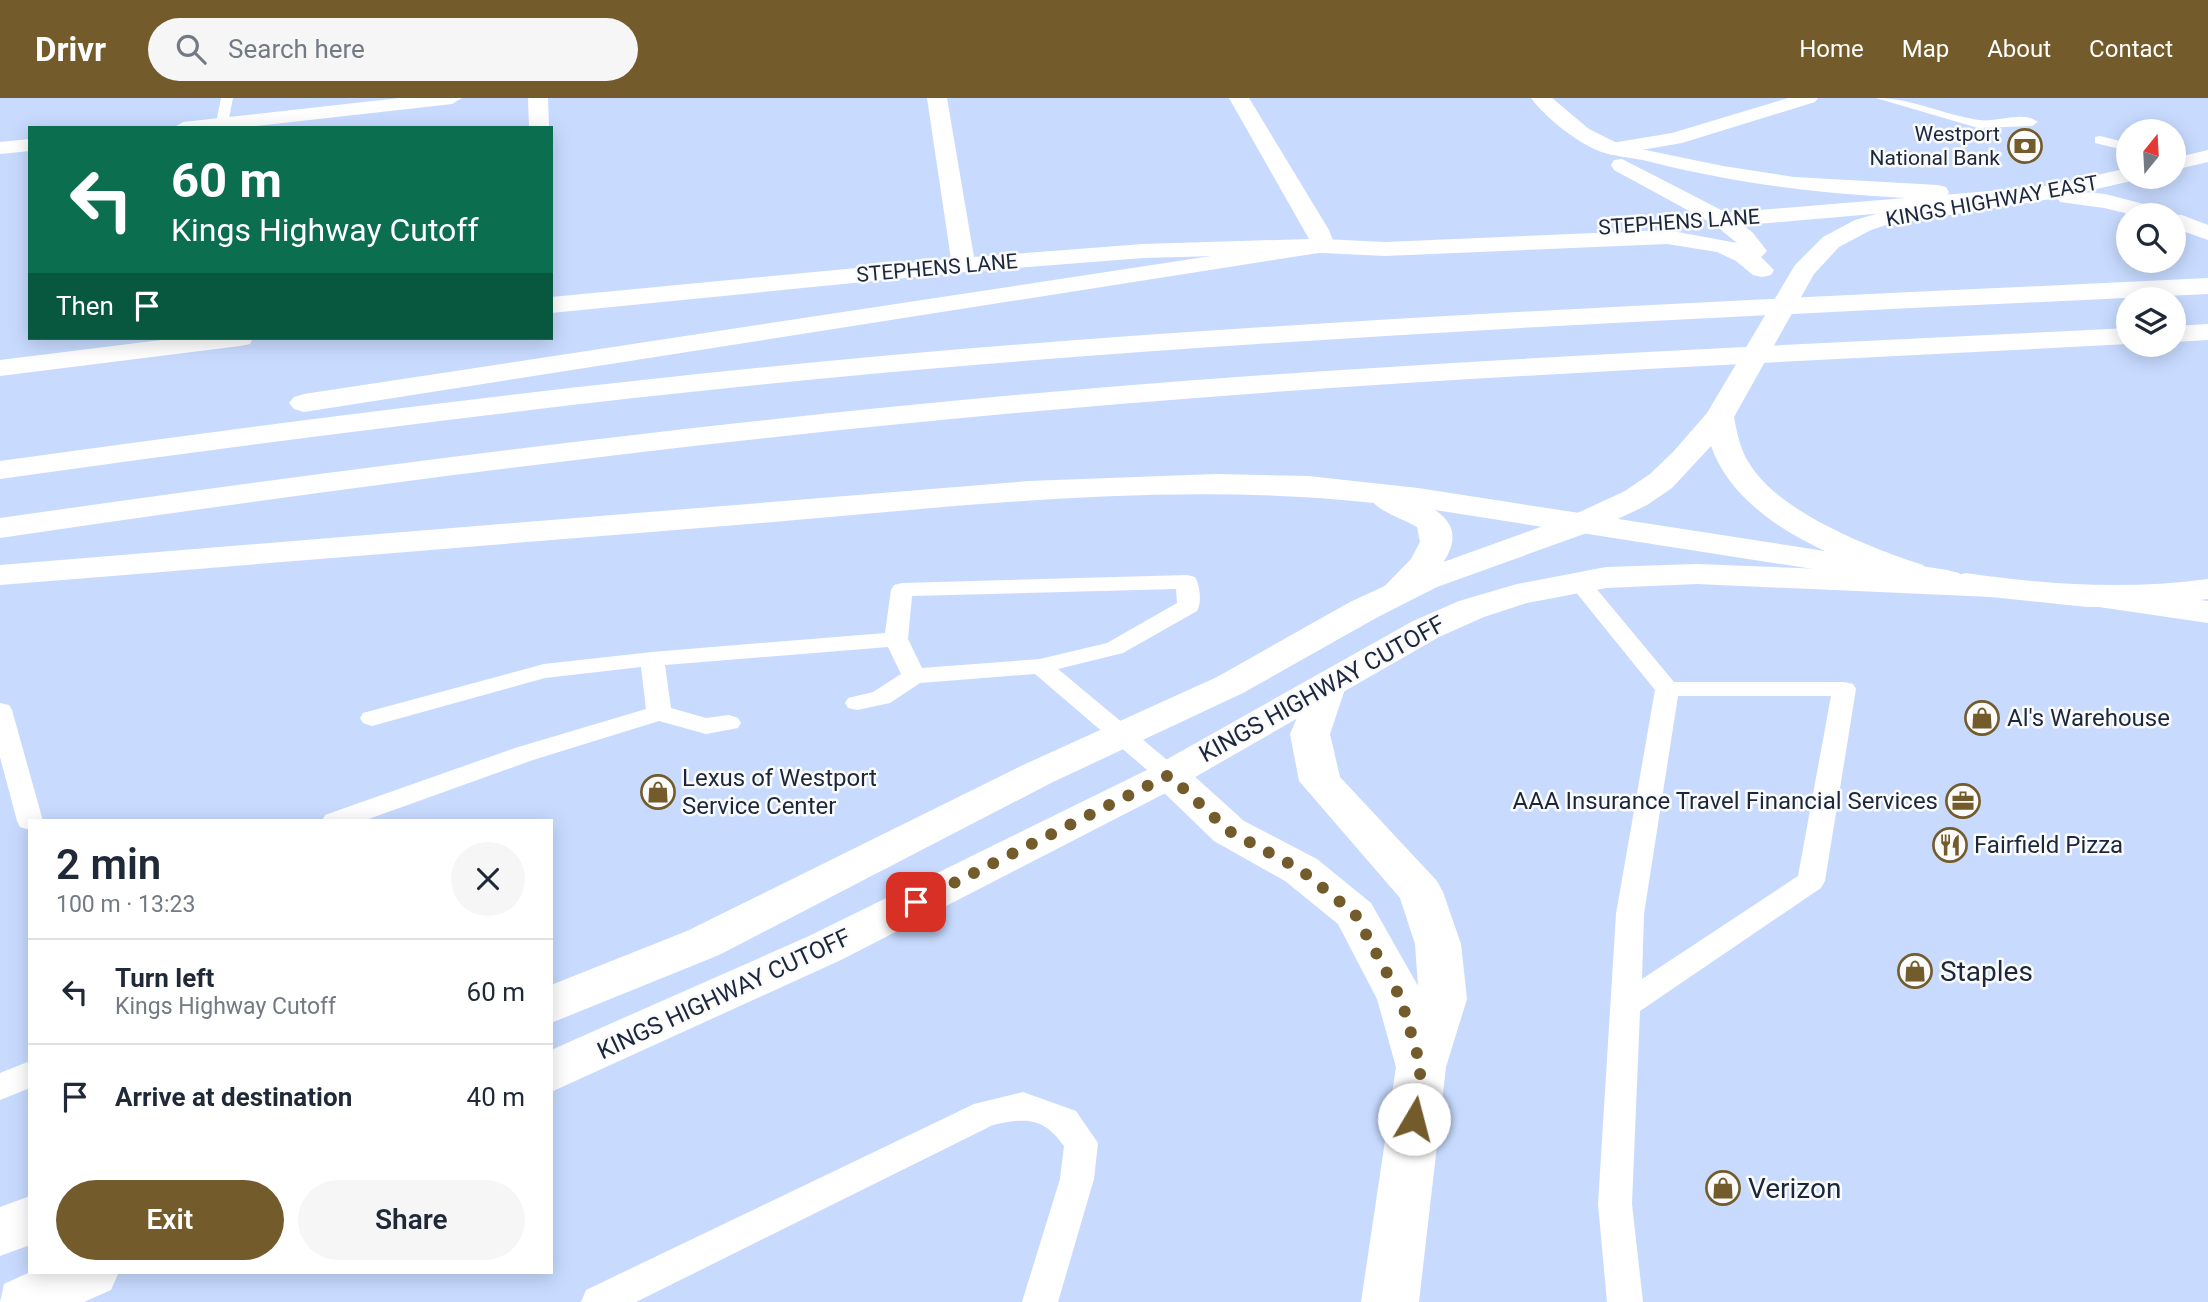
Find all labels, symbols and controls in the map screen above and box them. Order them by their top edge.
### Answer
search box [148,18,638,81]
text: Drivr [35,30,106,69]
icon: search [172,30,210,68]
text: Search here [228,34,365,64]
text: Home [1799,35,1864,63]
text: Map [1902,35,1949,63]
text: About [1987,35,2051,63]
text: Contact [2089,35,2173,63]
north arrow [2116,119,2186,189]
map controls [2116,119,2186,357]
place label: Westport National Bank [1870,122,2000,170]
bank icon: Westport National Bank [2006,127,2044,165]
text: 60 m [171,152,282,209]
icon: left [56,154,147,245]
street label: KINGS HIGHWAY EAST [1884,170,2101,232]
button: search [2116,203,2186,273]
street label: STEPHENS LANE [1597,204,1761,240]
text: Kings Highway Cutoff [171,211,479,249]
street label: STEPHENS LANE [855,249,1019,287]
icon: arrive [128,287,166,325]
button: layers [2116,287,2186,357]
text: Then [56,291,114,321]
street label: KINGS HIGHWAY CUTOFF [1194,610,1450,768]
shop icon: Al's Warehouse [1963,699,2001,737]
place label: Al's Warehouse [2007,704,2170,732]
place label: Lexus of Westport Service Center [682,764,877,820]
shop icon: Lexus of Westport Service Center [639,773,677,811]
office icon: AAA Insurance Travel Financial Services [1944,782,1982,820]
place label: AAA Insurance Travel Financial Services [1513,787,1938,815]
restaurant icon: Fairfield Pizza [1931,826,1969,864]
place label: Fairfield Pizza [1974,831,2123,859]
text: 2 min [56,840,161,889]
button: close [451,842,525,916]
pin [886,872,946,932]
icon: arrive [897,883,935,921]
text: 100 m · 13:23 [56,891,195,918]
street label: KINGS HIGHWAY CUTOFF [593,923,855,1065]
shop icon: Staples [1896,952,1934,990]
place label: Staples [1940,955,2033,988]
text: Turn left [115,963,214,993]
icon: left [56,973,94,1011]
text: 60 m [467,977,525,1007]
text: Kings Highway Cutoff [115,993,336,1020]
icon: arrive [56,1078,94,1116]
text: Arrive at destination [115,1082,352,1112]
text: 40 m [467,1082,525,1112]
position arrow [1377,1082,1451,1156]
shop icon: Verizon [1704,1169,1742,1207]
place label: Verizon [1748,1172,1841,1205]
button: Exit [56,1180,284,1260]
button: Share [298,1180,525,1260]

